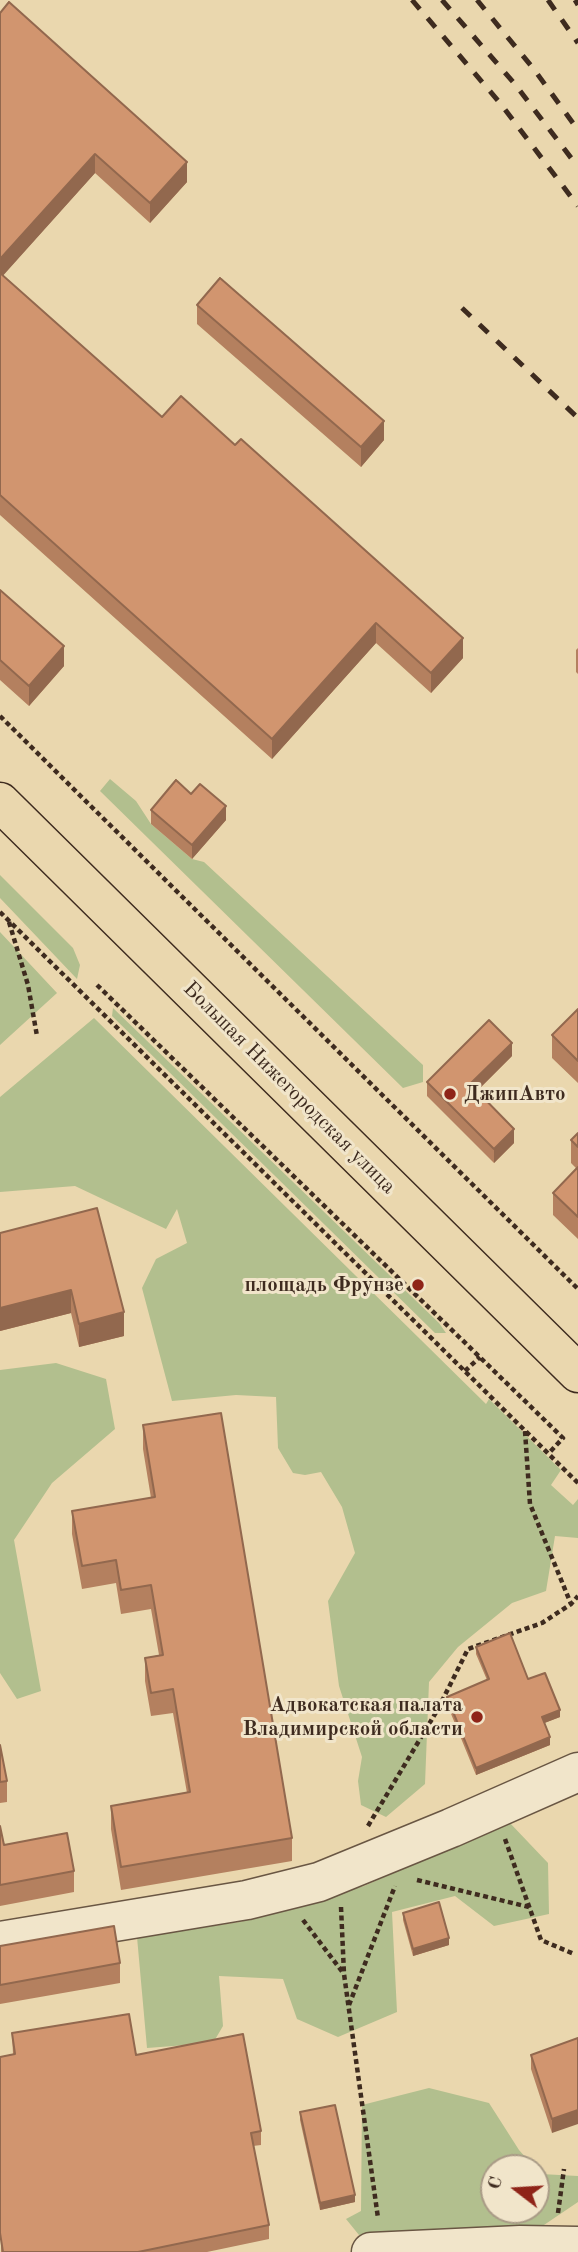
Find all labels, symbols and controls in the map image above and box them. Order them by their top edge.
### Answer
street label: Большая Нижегородская улица [177,976,401,1200]
place label: ДжипАвто [464,1081,566,1107]
marker: ДжипАвто [442,1086,458,1102]
place label: площадь Фрунзе [244,1272,404,1298]
marker: площадь Фрунзе [410,1277,426,1293]
place label: Адвокатская палата Владимирской области [242,1692,463,1742]
marker: Адвокатская палата Владимирской области [469,1709,485,1725]
north arrow [480,2154,550,2224]
text: С [485,2175,507,2192]

